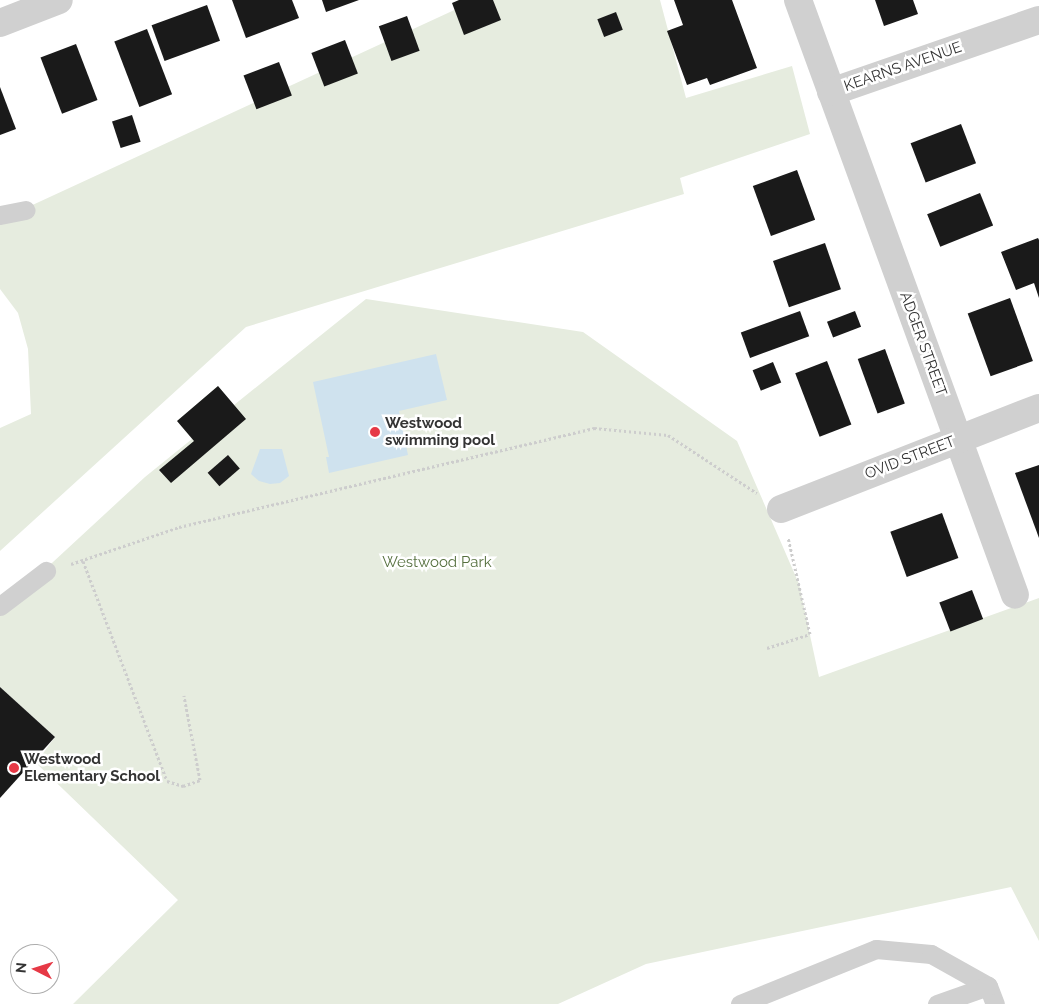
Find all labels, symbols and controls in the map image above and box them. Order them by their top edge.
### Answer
street label: KEARNS AVENUE [842,38,964,96]
street label: ADGER STREET [896,289,950,399]
place label: Westwood swimming pool [385,414,495,449]
marker: Westwood swimming pool [369,426,381,438]
street label: OVID STREET [863,433,957,483]
park label: Westwood Park [382,554,492,572]
place label: Westwood Elementary School [24,750,160,785]
marker: Westwood Elementary School [8,762,20,774]
north arrow [10,944,60,994]
text: N [13,962,29,974]

